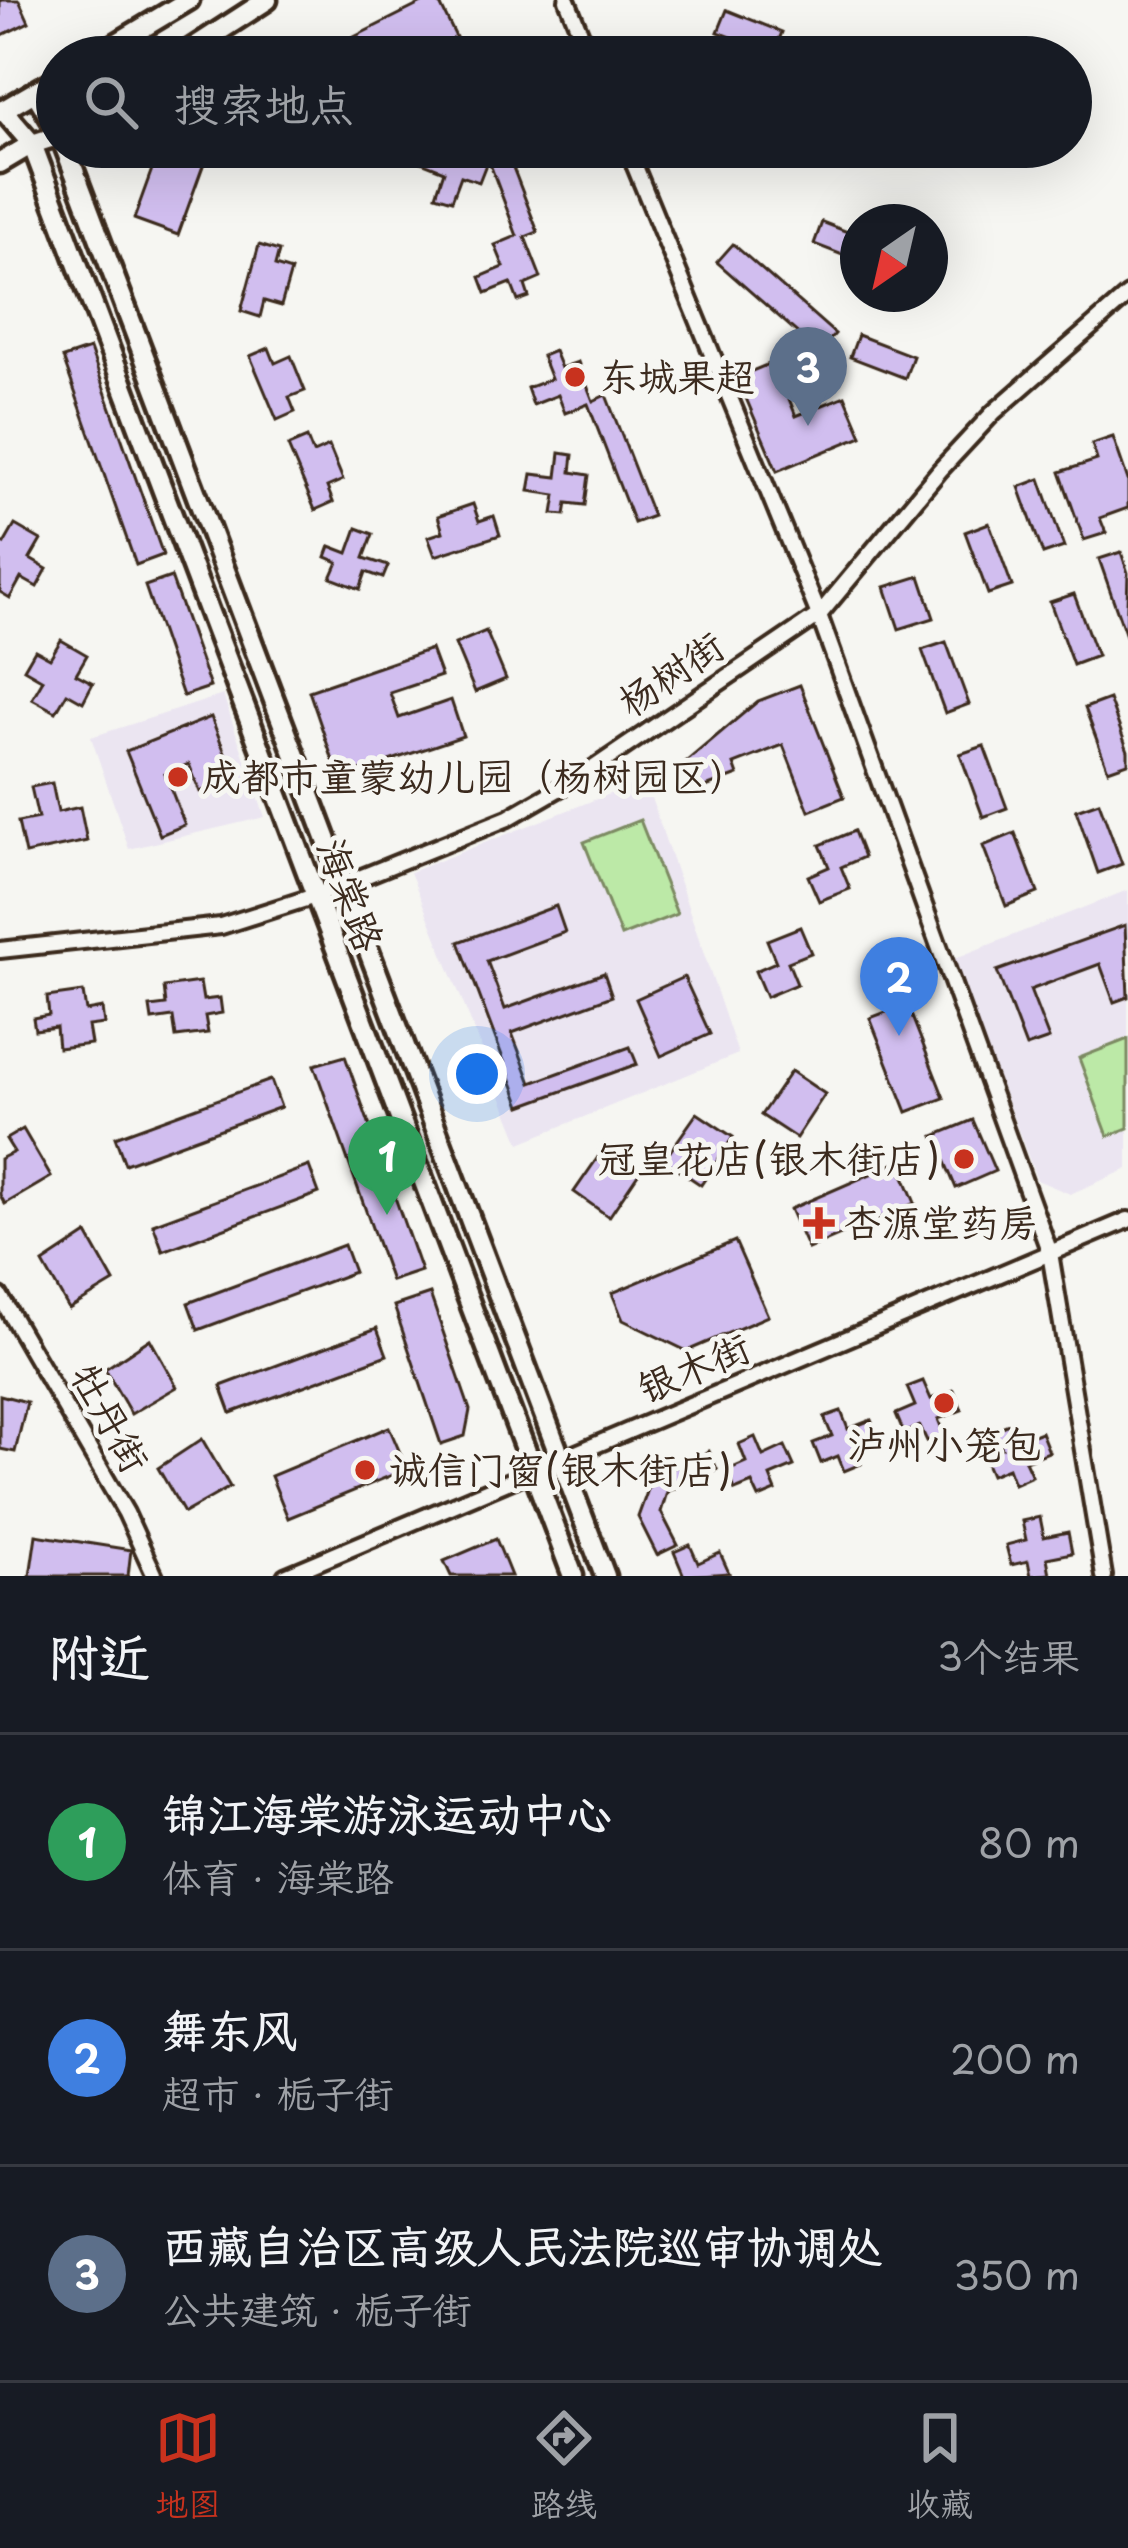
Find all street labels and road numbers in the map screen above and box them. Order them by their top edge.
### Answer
street label: 杨树街 [605,615,735,729]
street label: 海棠路 [304,829,401,959]
street label: 银木街 [628,1316,758,1416]
street label: 牡丹街 [58,1351,166,1482]

